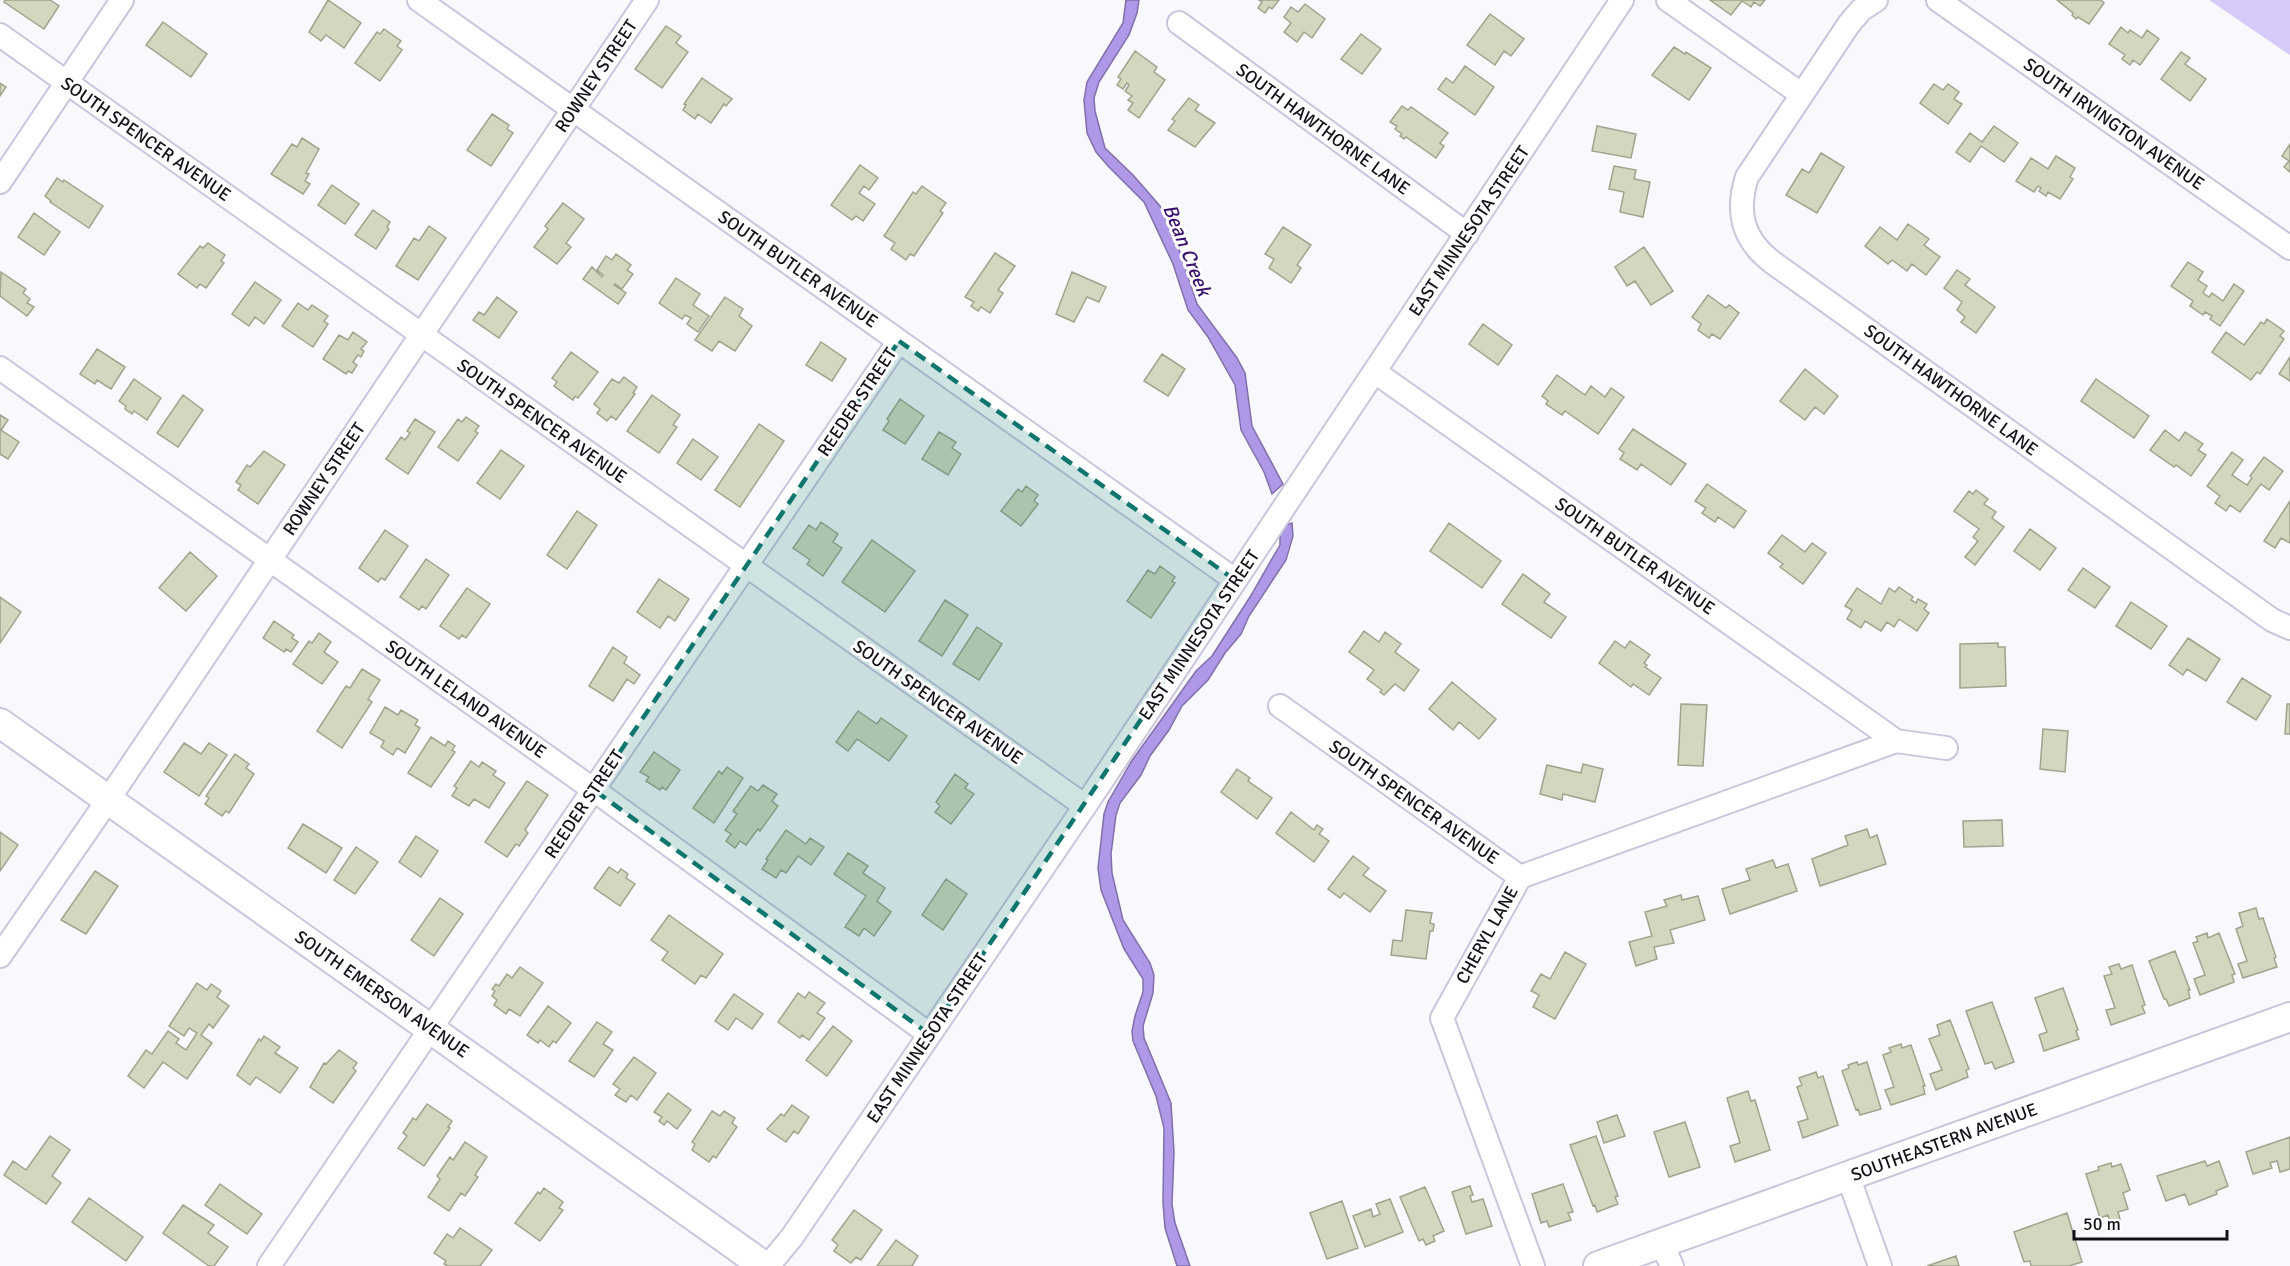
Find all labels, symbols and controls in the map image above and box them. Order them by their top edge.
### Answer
street label: ROWNEY STREET [550,15,642,137]
street label: SOUTH IRVINGTON AVENUE [2019,53,2209,195]
street label: SOUTH HAWTHORNE LANE [1232,59,1414,199]
street label: SOUTH SPENCER AVENUE [57,72,235,206]
street label: EAST MINNESOTA STREET [1404,142,1534,320]
water label: Bean Creek [1157,200,1217,301]
street label: SOUTH BUTLER AVENUE [714,206,882,332]
street label: SOUTH HAWTHORNE LANE [1860,320,2042,460]
street label: REEDER STREET [813,343,901,460]
street label: SOUTH SPENCER AVENUE [453,354,631,488]
street label: ROWNEY STREET [278,418,370,540]
street label: SOUTH BUTLER AVENUE [1551,493,1719,619]
street label: EAST MINNESOTA STREET [1134,546,1264,724]
street label: SOUTH LELAND AVENUE [381,635,551,763]
street label: SOUTH SPENCER AVENUE [849,635,1027,769]
street label: SOUTH SPENCER AVENUE [1325,735,1503,869]
street label: REEDER STREET [540,745,628,862]
street label: CHERYL LANE [1451,882,1523,988]
street label: SOUTH EMERSON AVENUE [291,925,473,1063]
street label: EAST MINNESOTA STREET [862,949,992,1127]
street label: SOUTHEASTERN AVENUE [1848,1098,2040,1186]
scale bar [2074,1203,2227,1241]
text: 50 m [2083,1213,2121,1235]

